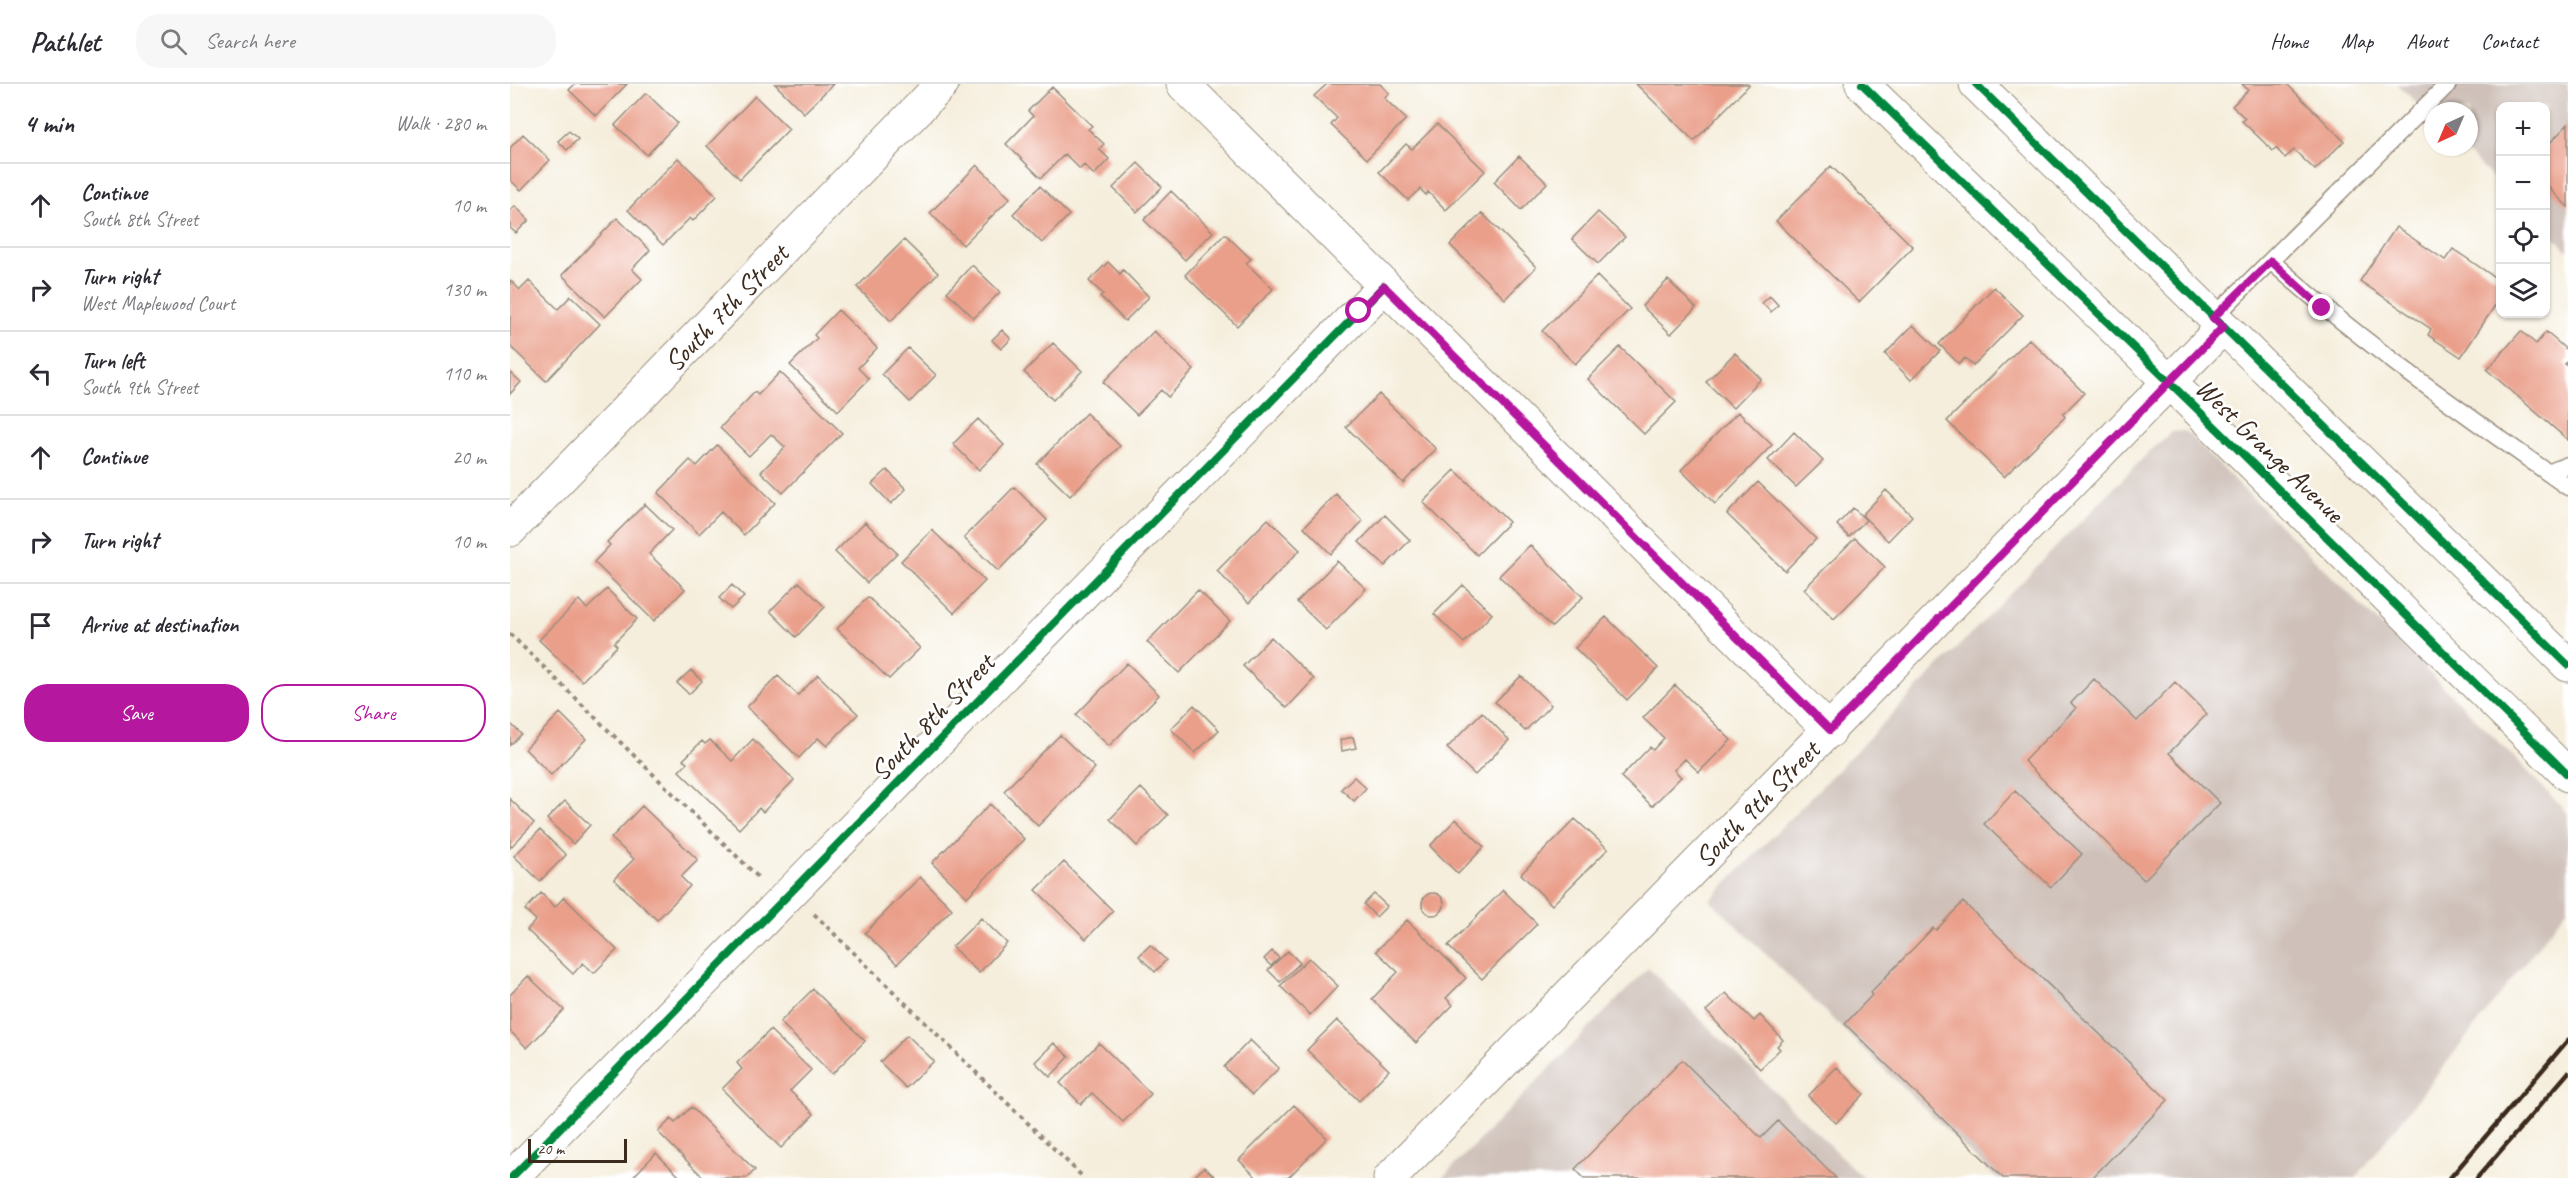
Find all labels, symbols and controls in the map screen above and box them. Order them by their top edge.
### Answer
search box [136,14,556,68]
text: Pathlet [30,24,100,59]
icon: search [157,25,190,58]
text: Search here [205,27,295,55]
text: Home [2270,28,2308,54]
text: Map [2341,28,2373,54]
text: About [2406,28,2448,54]
text: Contact [2481,28,2538,54]
north arrow [2424,102,2478,156]
map controls [2496,102,2550,318]
button: + [2496,102,2550,156]
text: 4 min [24,107,74,140]
text: Walk · 280 m [396,111,486,136]
button: − [2496,156,2550,210]
text: Continue [81,179,147,207]
icon: ahead [24,189,57,222]
text: 10 m [452,193,486,218]
text: South 8th Street [81,207,198,232]
button: locate [2496,210,2550,264]
street label: South 7th Street [656,234,797,378]
text: Turn right [81,263,158,291]
button: layers [2496,264,2550,318]
icon: right [24,273,57,306]
text: 130 m [443,277,486,302]
text: West Maplewood Court [81,291,235,316]
route end [2308,294,2334,320]
route start [1345,297,1371,323]
text: Turn left [81,347,145,375]
icon: left [24,357,57,390]
text: 110 m [443,361,486,386]
street label: West Grange Avenue [2188,370,2353,531]
text: South 9th Street [81,375,198,400]
icon: ahead [24,441,57,474]
text: Continue [81,443,147,471]
text: 20 m [452,445,486,470]
icon: right [24,525,57,558]
text: Turn right [81,527,158,555]
text: 10 m [452,529,486,554]
icon: arrive [24,609,57,642]
text: Arrive at destination [81,611,238,639]
street label: South 8th Street [862,644,1003,788]
button: Save [24,684,249,742]
button: Share [261,684,486,742]
street label: South 9th Street [1687,731,1828,874]
scale bar [528,1136,627,1164]
text: 20 m [537,1139,564,1159]

